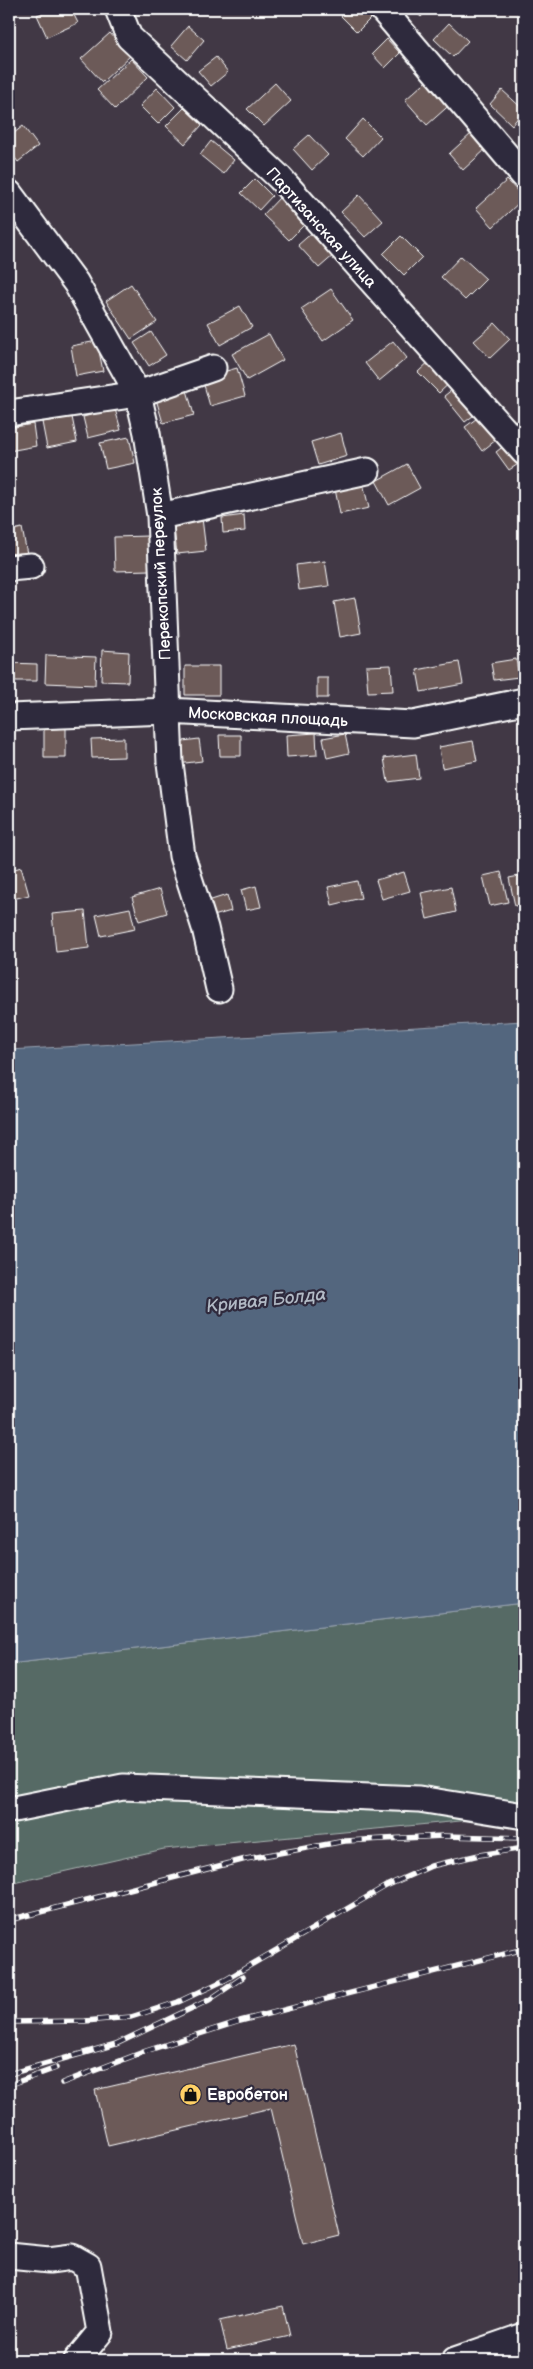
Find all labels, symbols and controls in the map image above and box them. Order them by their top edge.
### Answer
street label: Партизанская улица [262,164,380,293]
street label: Перекопский переулок [147,487,176,661]
street label: Московская площадь [187,704,349,731]
water label: Кривая Болда [205,1284,327,1317]
shop icon: Евробетон [179,2082,203,2106]
place label: Евробетон [207,2086,288,2105]

